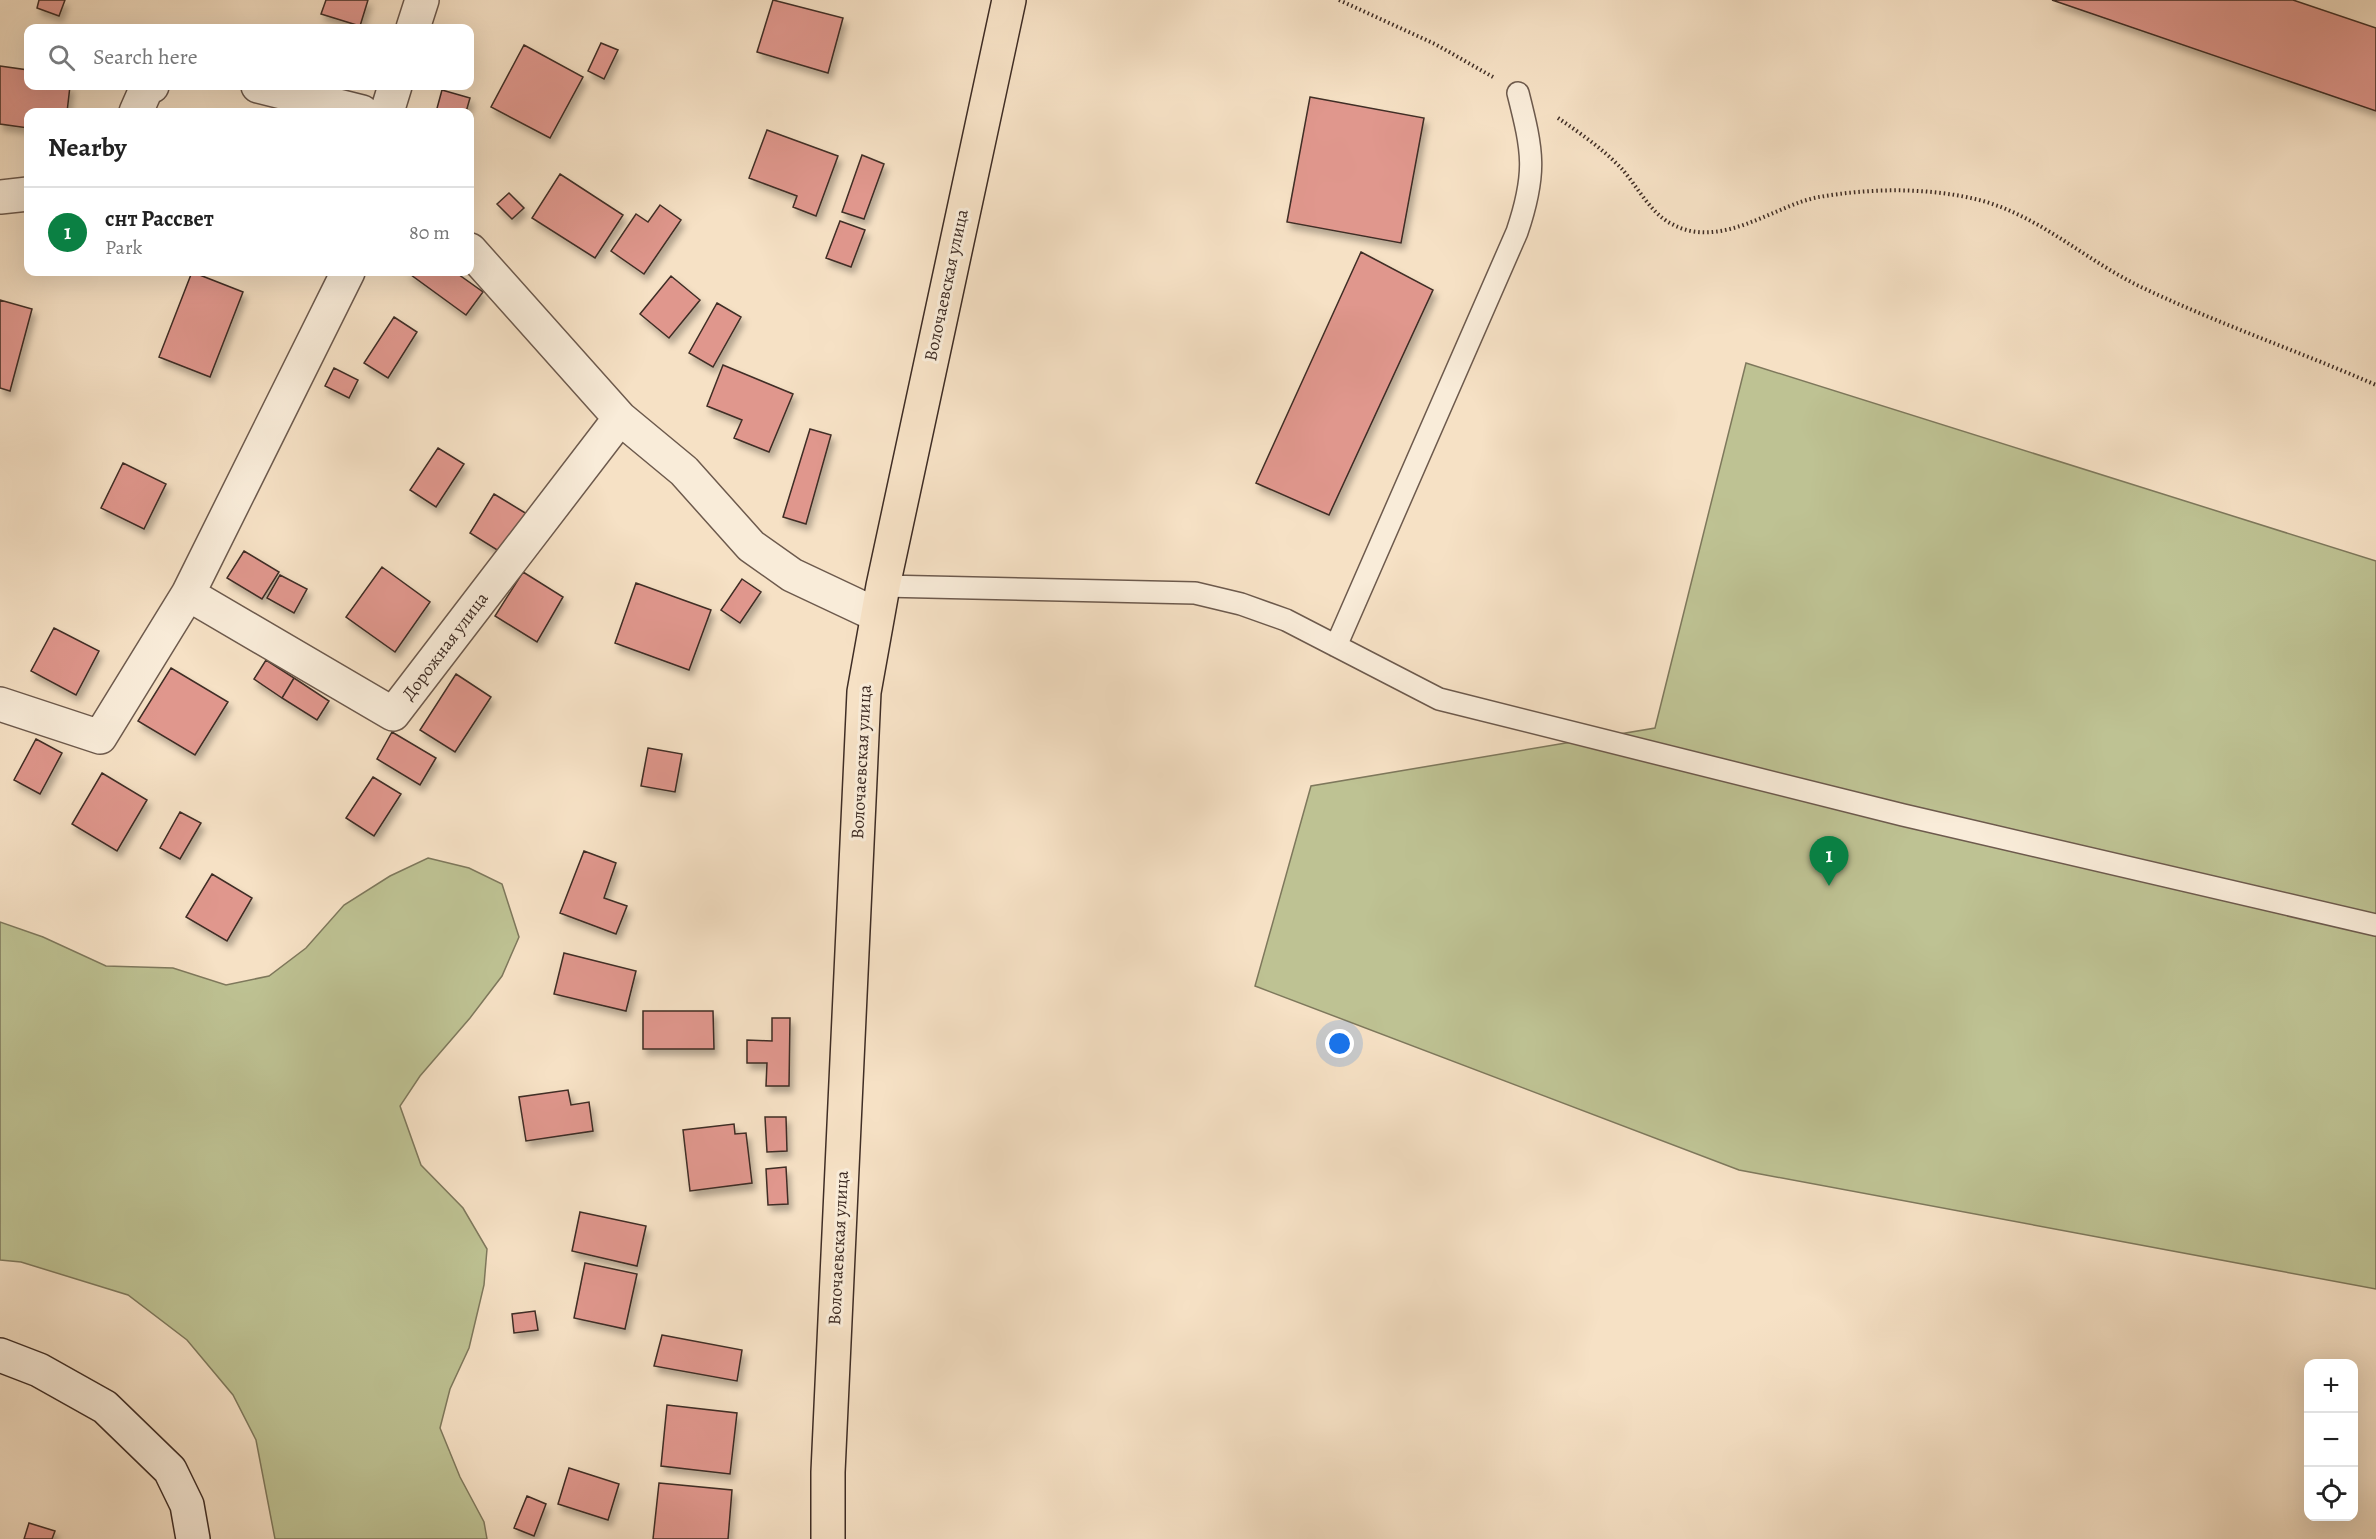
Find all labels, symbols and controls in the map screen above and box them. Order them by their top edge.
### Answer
search box [24,24,474,90]
icon: search [45,41,78,74]
text: Search here [93,42,198,72]
text: Nearby [48,130,127,165]
text: снт Рассвет [105,204,214,234]
street label: Волочаевская улица [918,206,974,363]
text: 1 [64,219,71,246]
text: 80 m [409,219,450,246]
text: Park [105,234,143,261]
street label: Дорожная улица [396,587,494,705]
street label: Волочаевская улица [845,683,877,840]
pin: 1 [1810,836,1848,886]
your location [1325,1029,1354,1058]
street label: Волочаевская улица [822,1169,854,1326]
map controls [2304,1359,2358,1521]
button: + [2304,1359,2358,1413]
button: − [2304,1413,2358,1467]
button: locate [2304,1467,2358,1521]

